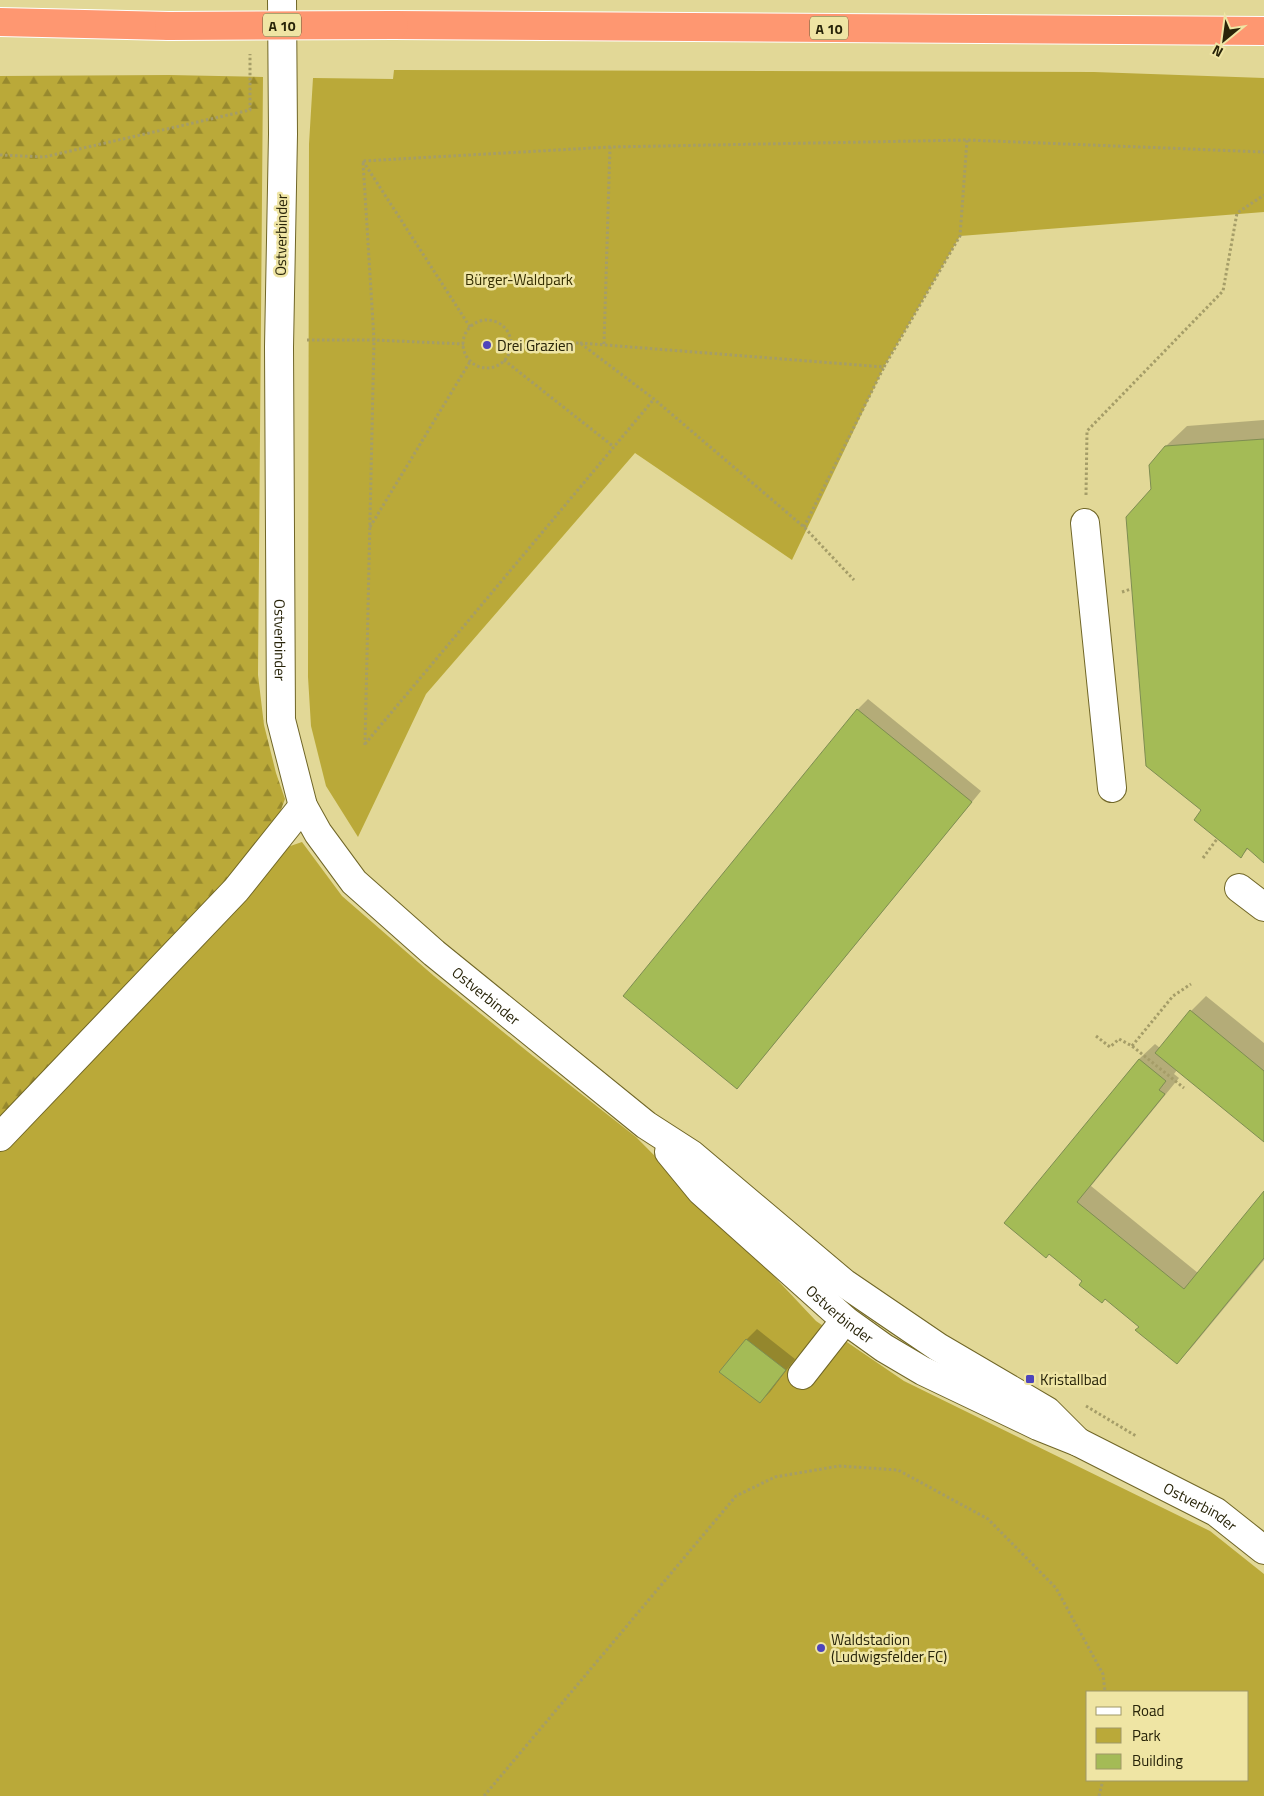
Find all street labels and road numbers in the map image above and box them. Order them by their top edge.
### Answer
road number: A 10 [263,14,301,36]
road number: A 10 [810,16,848,40]
street label: Ostverbinder [269,194,293,276]
street label: Ostverbinder [269,599,292,681]
street label: Ostverbinder [447,961,526,1030]
street label: Ostverbinder [801,1279,879,1349]
street label: Ostverbinder [1160,1476,1242,1536]

